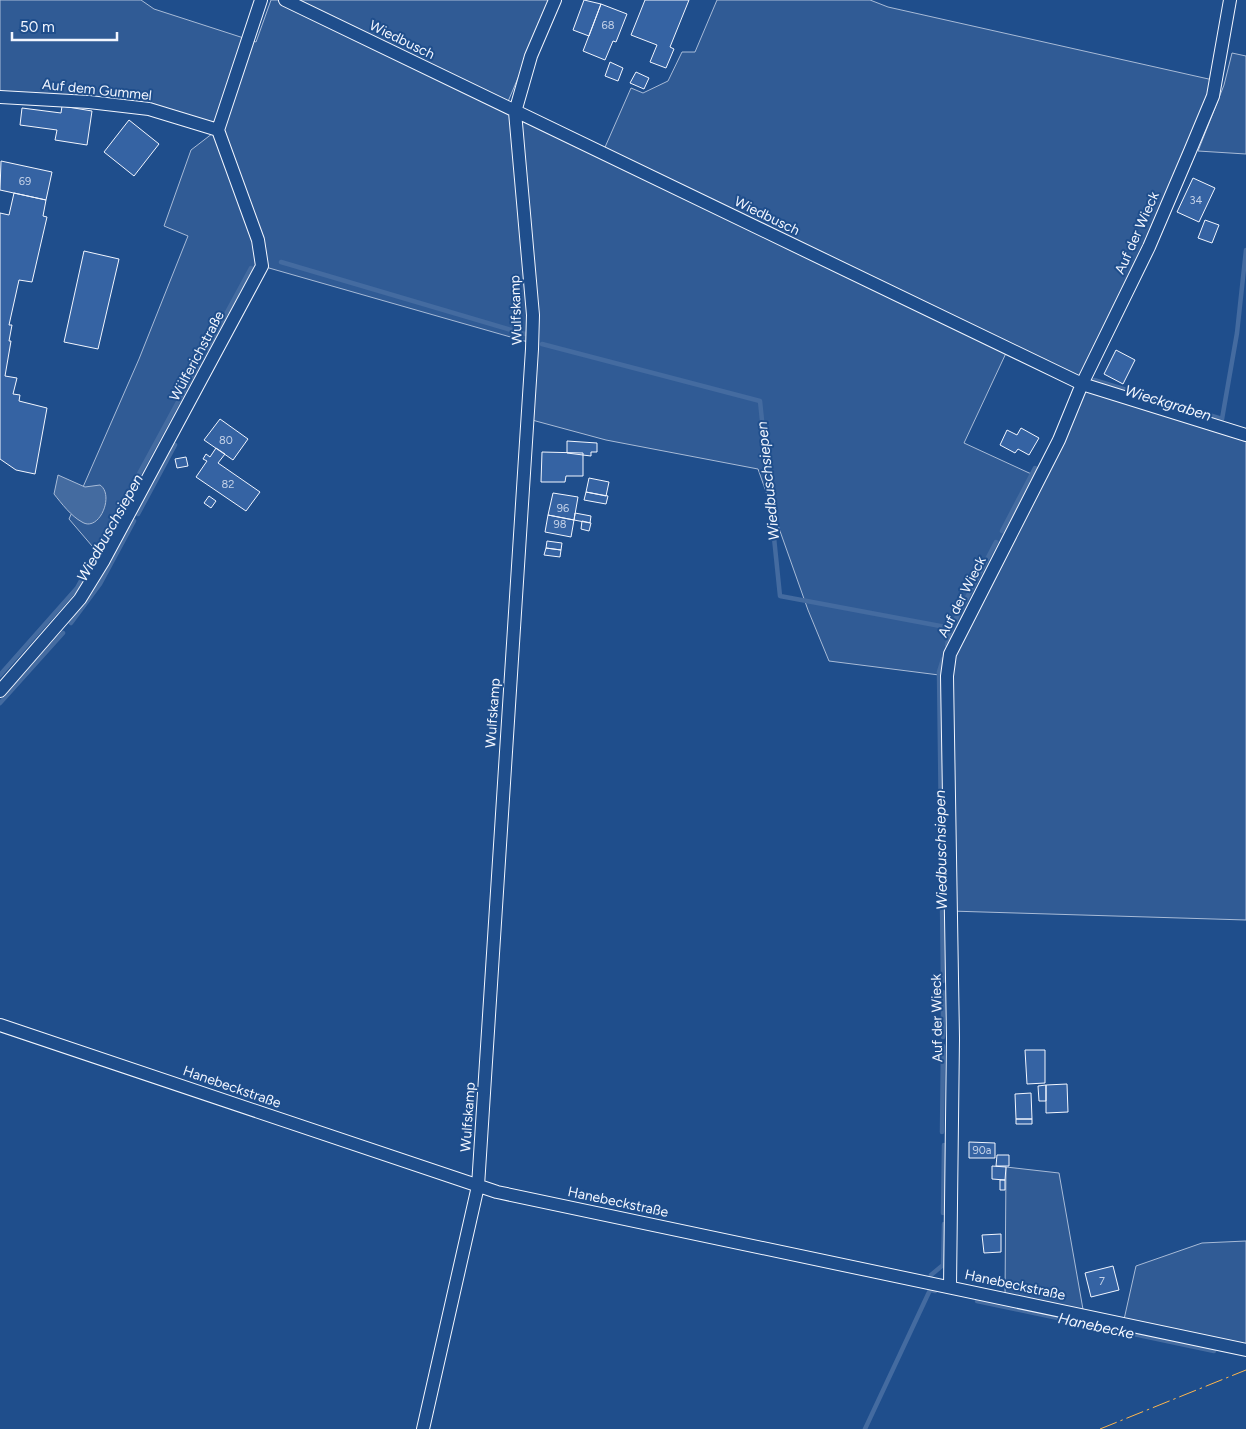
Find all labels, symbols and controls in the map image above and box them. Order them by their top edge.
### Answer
scale bar [12,10,118,42]
street label: Wiedbusch [367,17,438,63]
text: 50 m [20,18,55,36]
house number: 68 [602,19,615,32]
street label: Auf dem Gummel [41,76,153,104]
house number: 69 [19,175,31,188]
street label: Auf der Wieck [1111,189,1163,277]
street label: Wiedbusch [732,193,803,239]
house number: 34 [1190,194,1203,207]
street label: Wulfskamp [506,275,526,345]
street label: Wülferichstraße [166,308,228,404]
water label: Wieckgraben [1123,381,1213,425]
water label: Wiedbuschsiepen [753,420,783,542]
house number: 80 [219,434,233,447]
water label: Wiedbuschsiepen [73,471,147,585]
house number: 82 [222,478,234,491]
house number: 96 [557,502,569,515]
house number: 98 [554,518,567,531]
street label: Auf der Wieck [934,553,990,640]
street label: Wulfskamp [482,678,504,748]
water label: Wiedbuschsiepen [931,790,951,910]
street label: Auf der Wieck [928,973,946,1062]
street label: Hanebeckstraße [181,1062,284,1112]
street label: Wulfskamp [457,1082,479,1152]
house number: 90a [973,1144,991,1157]
street label: Hanebeckstraße [566,1183,670,1221]
street label: Hanebeckstraße [963,1266,1067,1304]
house number: 7 [1099,1275,1105,1288]
water label: Hanebecke [1056,1309,1136,1343]

